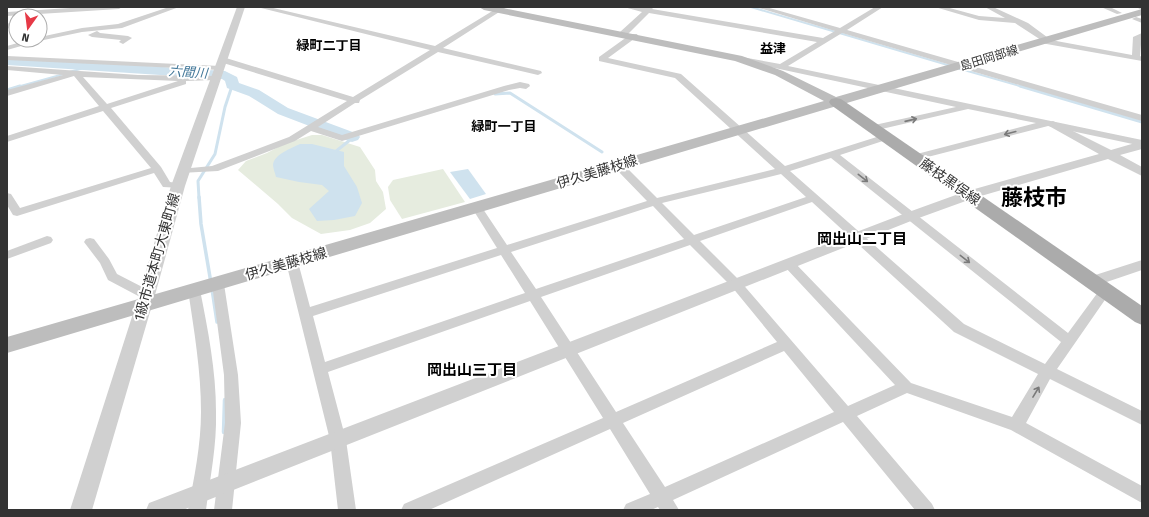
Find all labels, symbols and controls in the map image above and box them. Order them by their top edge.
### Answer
north arrow [8,8,48,48]
text: N [21,30,31,44]
district label: 緑町二丁目 [295,38,362,53]
district label: 益津 [760,41,786,56]
street label: 島田岡部線 [958,43,1020,73]
water label: 六間川 [168,63,210,81]
one-way arrow [904,115,917,123]
district label: 緑町一丁目 [470,119,537,134]
one-way arrow [1004,130,1017,137]
street label: 伊久美藤枝線 [554,152,640,192]
street label: 藤枝黒俣線 [916,155,984,209]
one-way arrow [858,174,869,183]
district label: 藤枝市 [1001,184,1067,211]
street label: 1級市道本町大東町線 [131,191,183,323]
district label: 岡出山二丁目 [817,230,907,248]
street label: 伊久美藤枝線 [243,244,329,284]
one-way arrow [960,254,971,263]
district label: 岡出山三丁目 [427,361,517,379]
one-way arrow [1032,386,1040,398]

